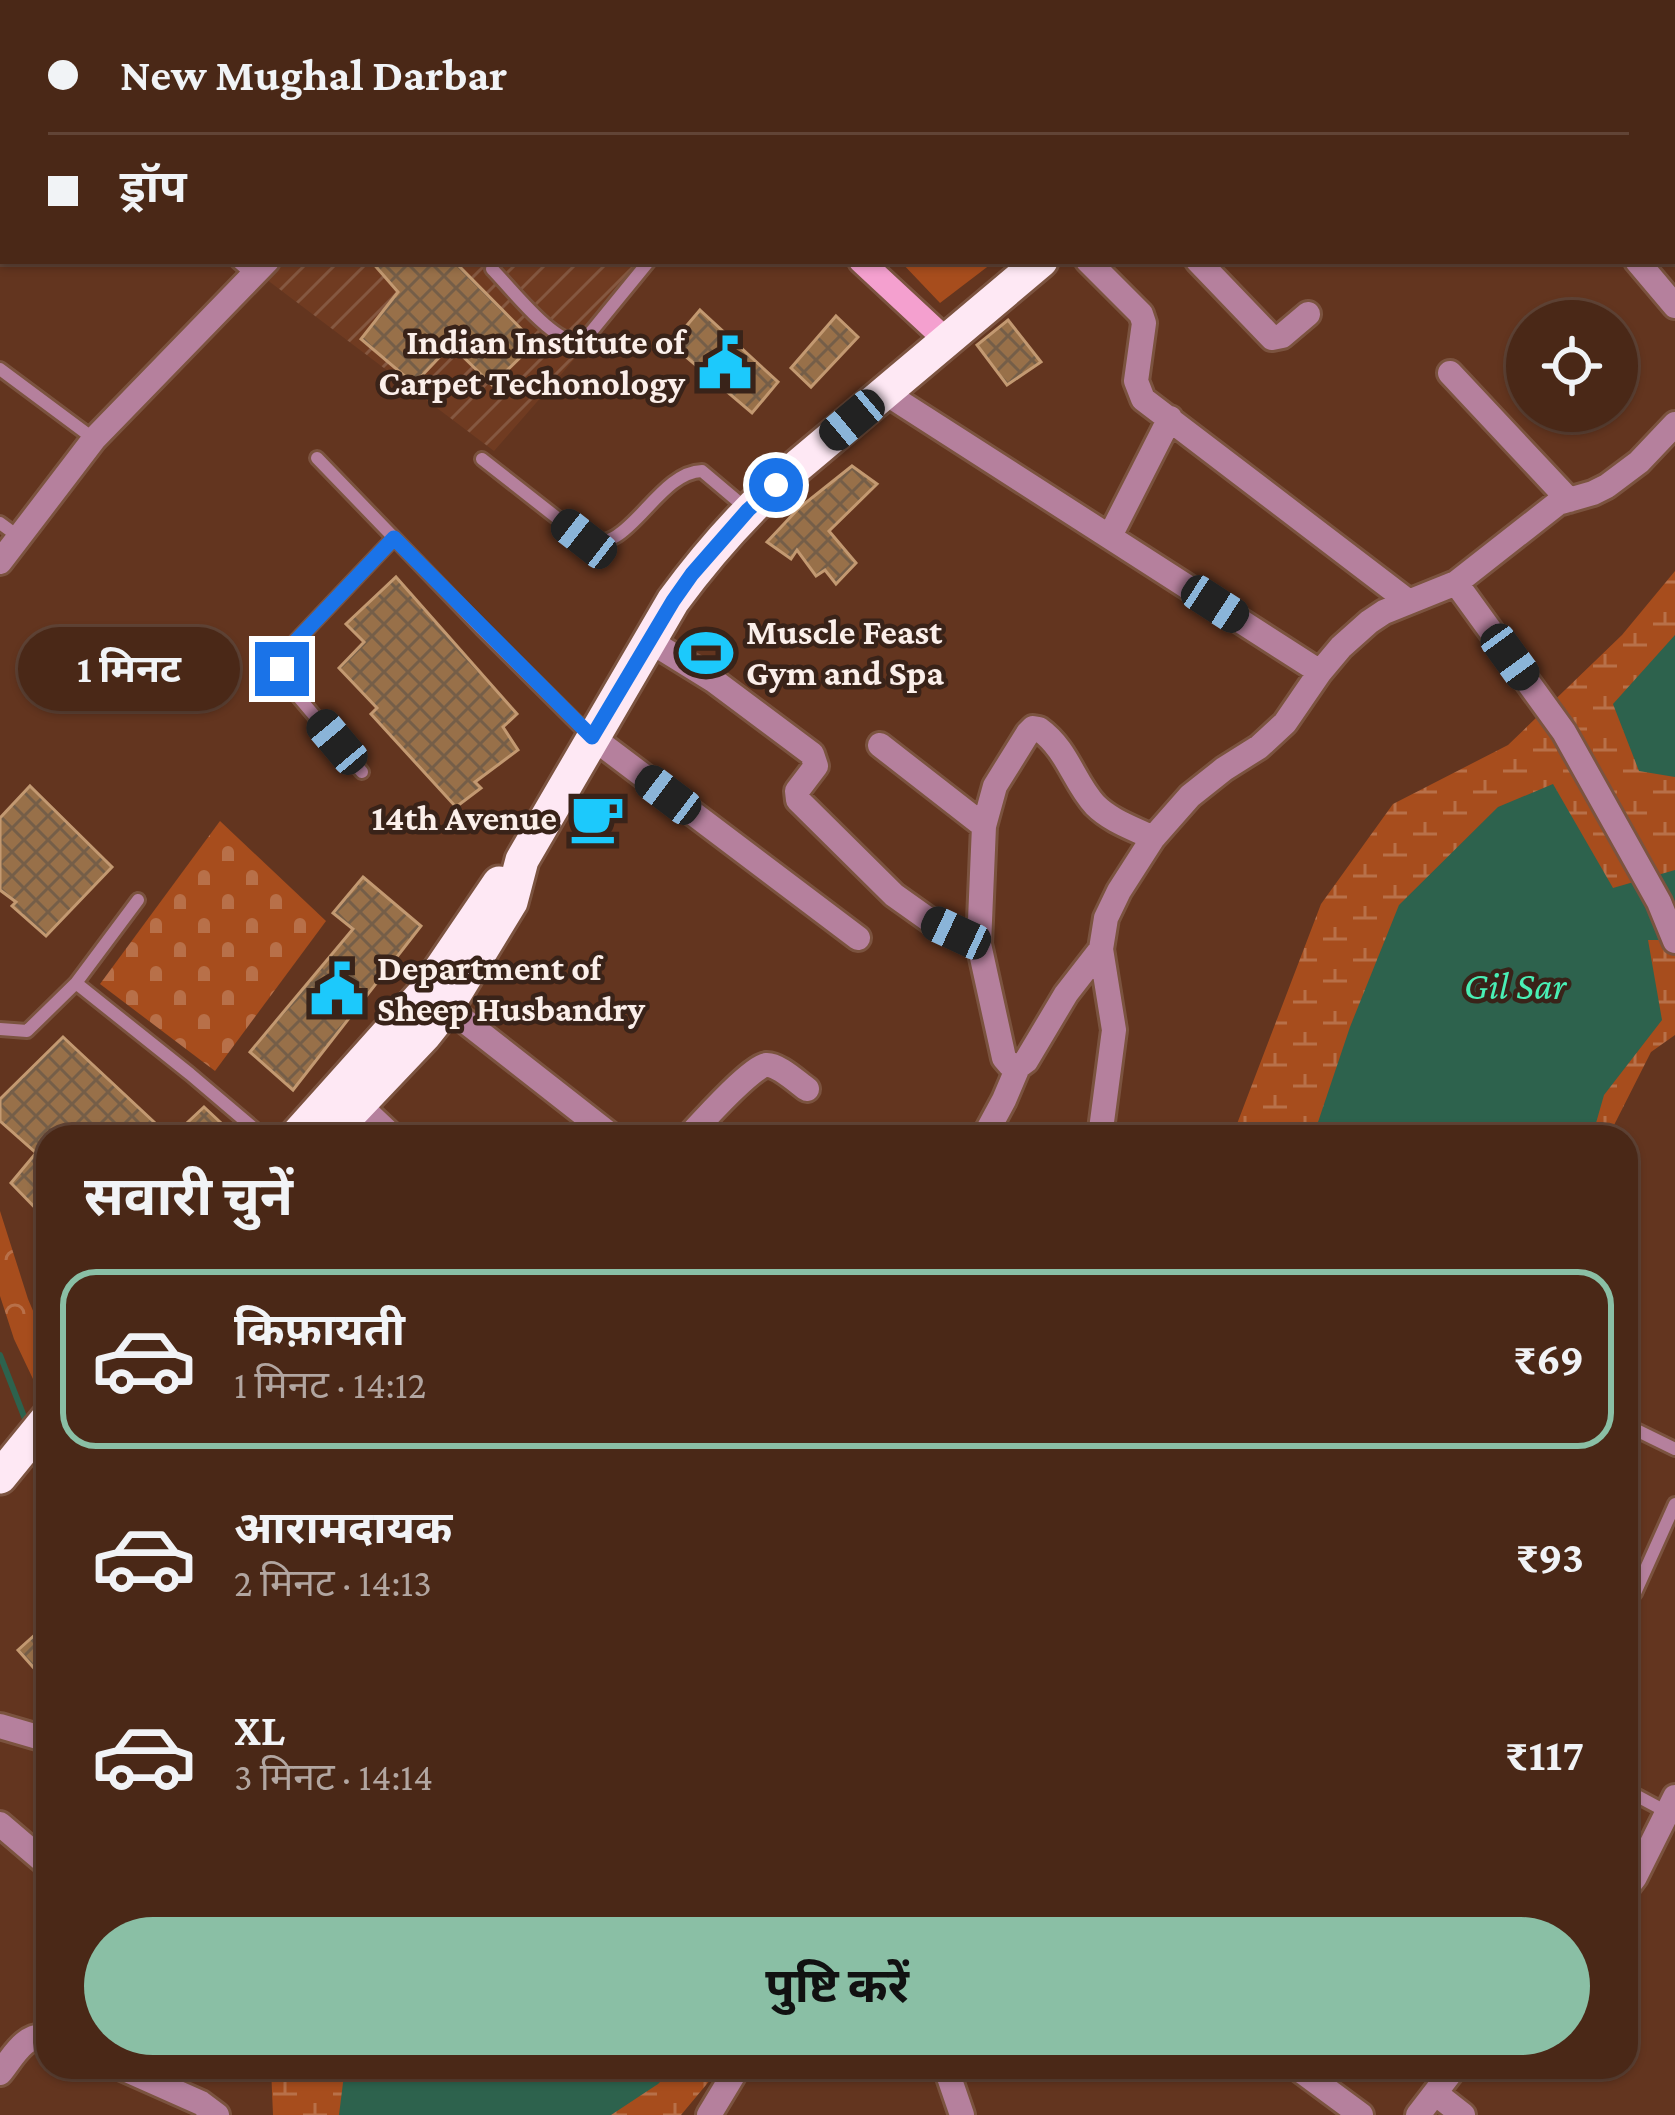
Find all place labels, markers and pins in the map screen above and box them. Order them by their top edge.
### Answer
place label: Indian Institute of Carpet Techonology [378,322,687,403]
public building icon: Indian Institute of Carpet Techonology [696,334,754,392]
place label: Muscle Feast Gym and Spa [746,612,944,693]
sports icon: Muscle Feast Gym and Spa [677,624,735,682]
cafe icon: 14th Avenue [568,789,626,847]
place label: 14th Avenue [372,798,557,838]
place label: Department of Sheep Husbandry [377,948,646,1029]
public building icon: Department of Sheep Husbandry [308,960,366,1018]

